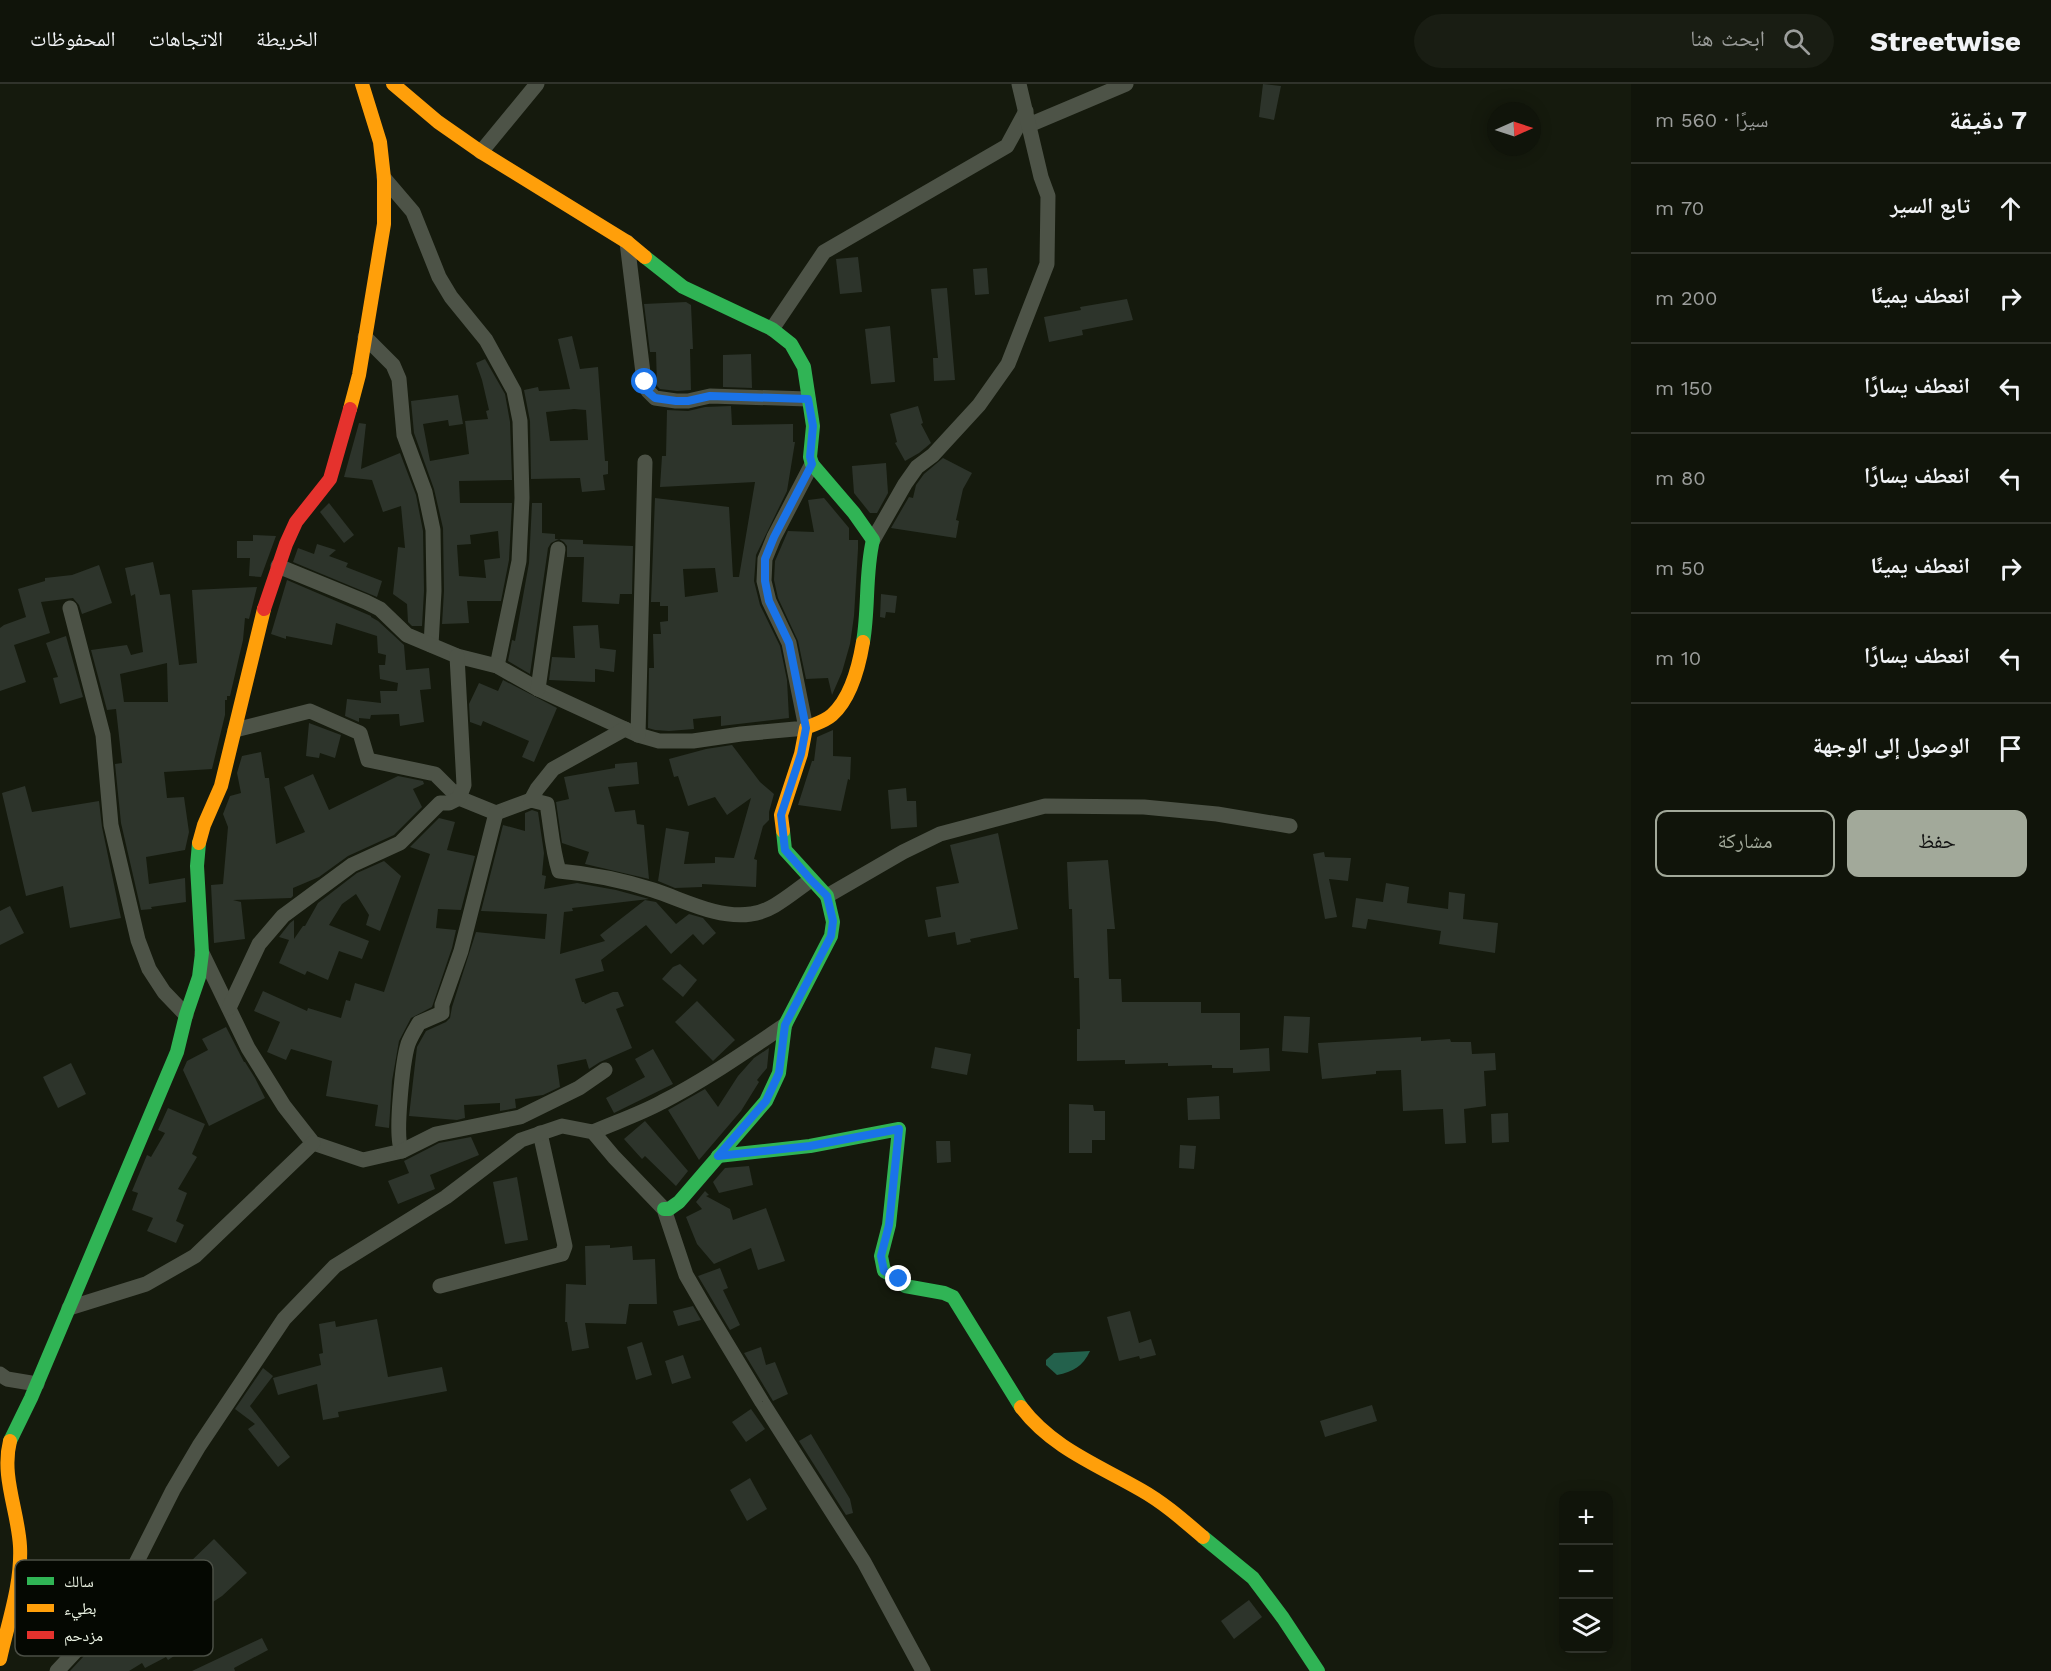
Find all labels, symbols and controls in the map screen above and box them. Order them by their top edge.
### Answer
search box [1414,14,1834,68]
icon: search [1780,25,1813,58]
text: Streetwise [1870,25,2021,58]
text: المحفوظات [30,26,115,51]
text: الاتجاهات [148,26,223,51]
text: الخريطة [256,26,318,51]
text: ابحث هنا [1690,26,1765,51]
north arrow [1487,102,1541,156]
text: 7 دقيقة [1949,105,2027,135]
text: سيرًا · 560 m [1655,108,1769,132]
icon: ahead [1994,192,2027,225]
text: تابع السير [1890,193,1970,218]
text: 70 m [1655,196,1704,220]
icon: right [1994,282,2027,315]
text: انعطف يمينًا [1870,283,1970,308]
text: 200 m [1655,286,1717,310]
route start [631,368,657,394]
icon: left [1994,372,2027,405]
text: انعطف يسارًا [1864,373,1970,398]
text: 150 m [1655,376,1713,400]
icon: left [1994,462,2027,495]
text: انعطف يسارًا [1864,463,1970,488]
text: 80 m [1655,466,1706,490]
icon: right [1994,552,2027,585]
text: انعطف يمينًا [1870,553,1970,578]
text: 50 m [1655,556,1705,580]
icon: left [1994,642,2027,675]
text: انعطف يسارًا [1864,643,1970,668]
text: 10 m [1655,646,1701,670]
icon: arrive [1994,732,2027,765]
text: الوصول إلى الوجهة [1813,733,1970,758]
button: مشاركة [1655,810,1835,877]
button: حفظ [1847,810,2027,877]
route end [885,1265,911,1291]
map controls [1559,1491,1613,1653]
button: + [1559,1491,1613,1545]
button: − [1559,1545,1613,1599]
legend [15,1560,213,1656]
text: سالك [64,1572,94,1591]
text: بطيء [64,1599,96,1621]
button: layers [1559,1599,1613,1653]
text: مزدحم [64,1626,103,1646]

